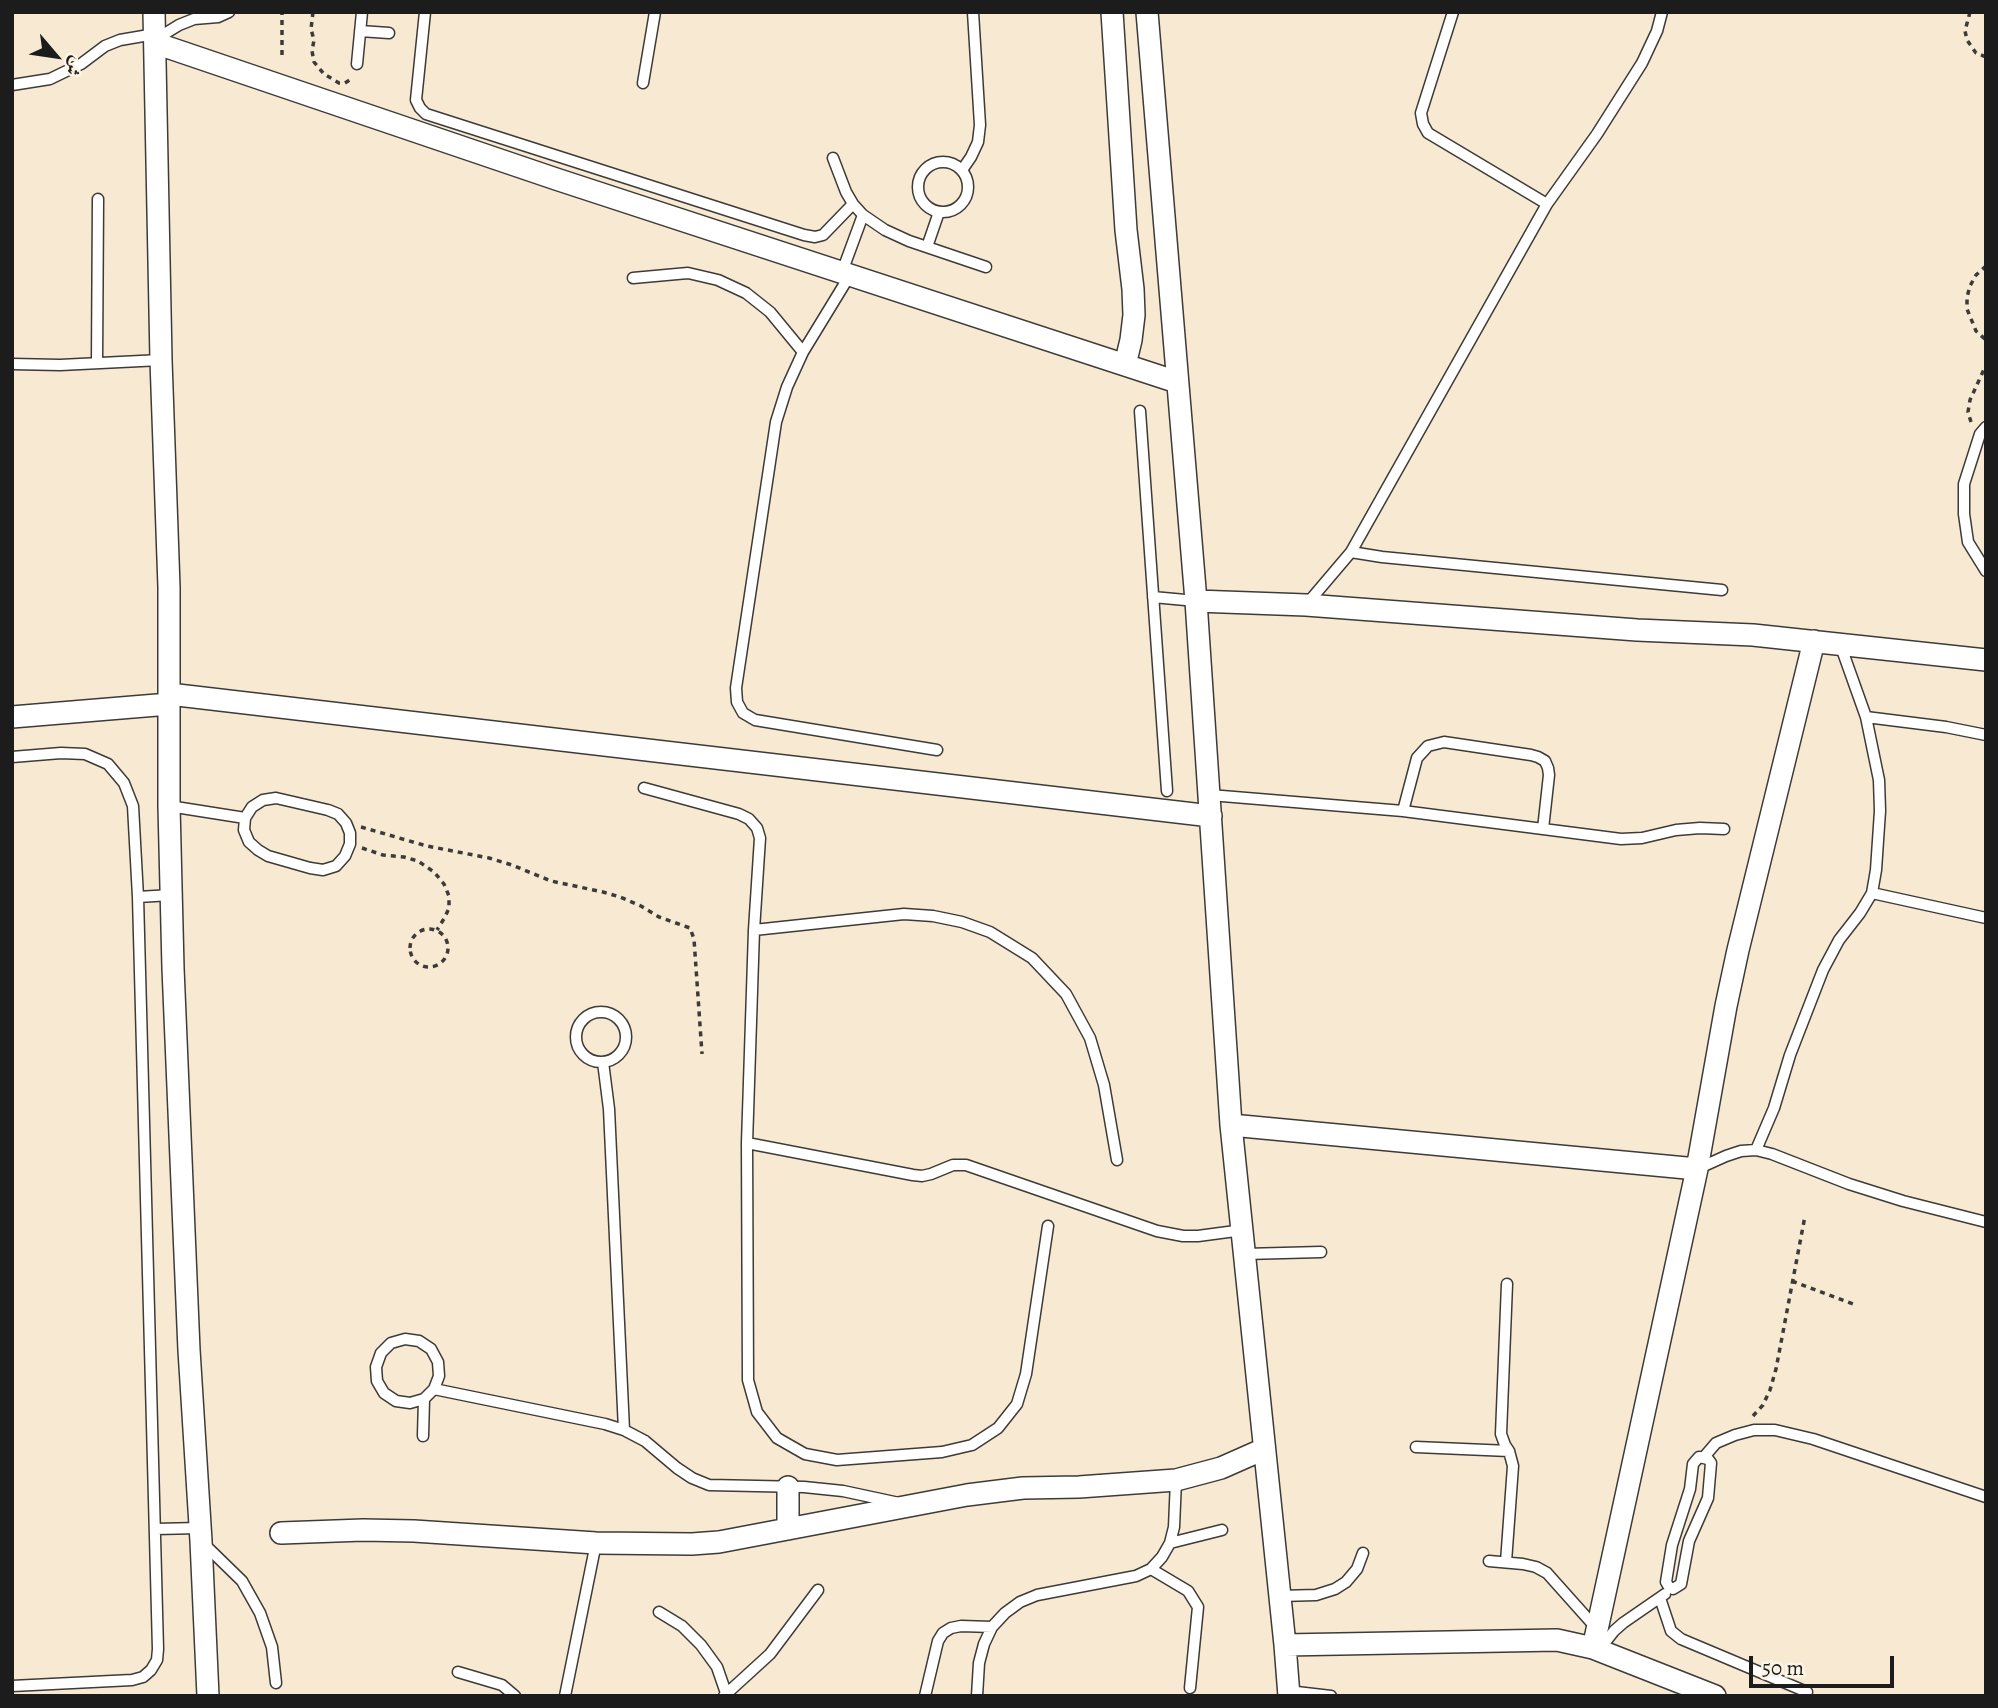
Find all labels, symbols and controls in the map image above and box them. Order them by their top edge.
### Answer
north arrow [21,21,91,91]
text: ش [58,52,90,81]
scale bar [1753,1642,1898,1686]
text: 50 m [1762,1654,1804,1682]

